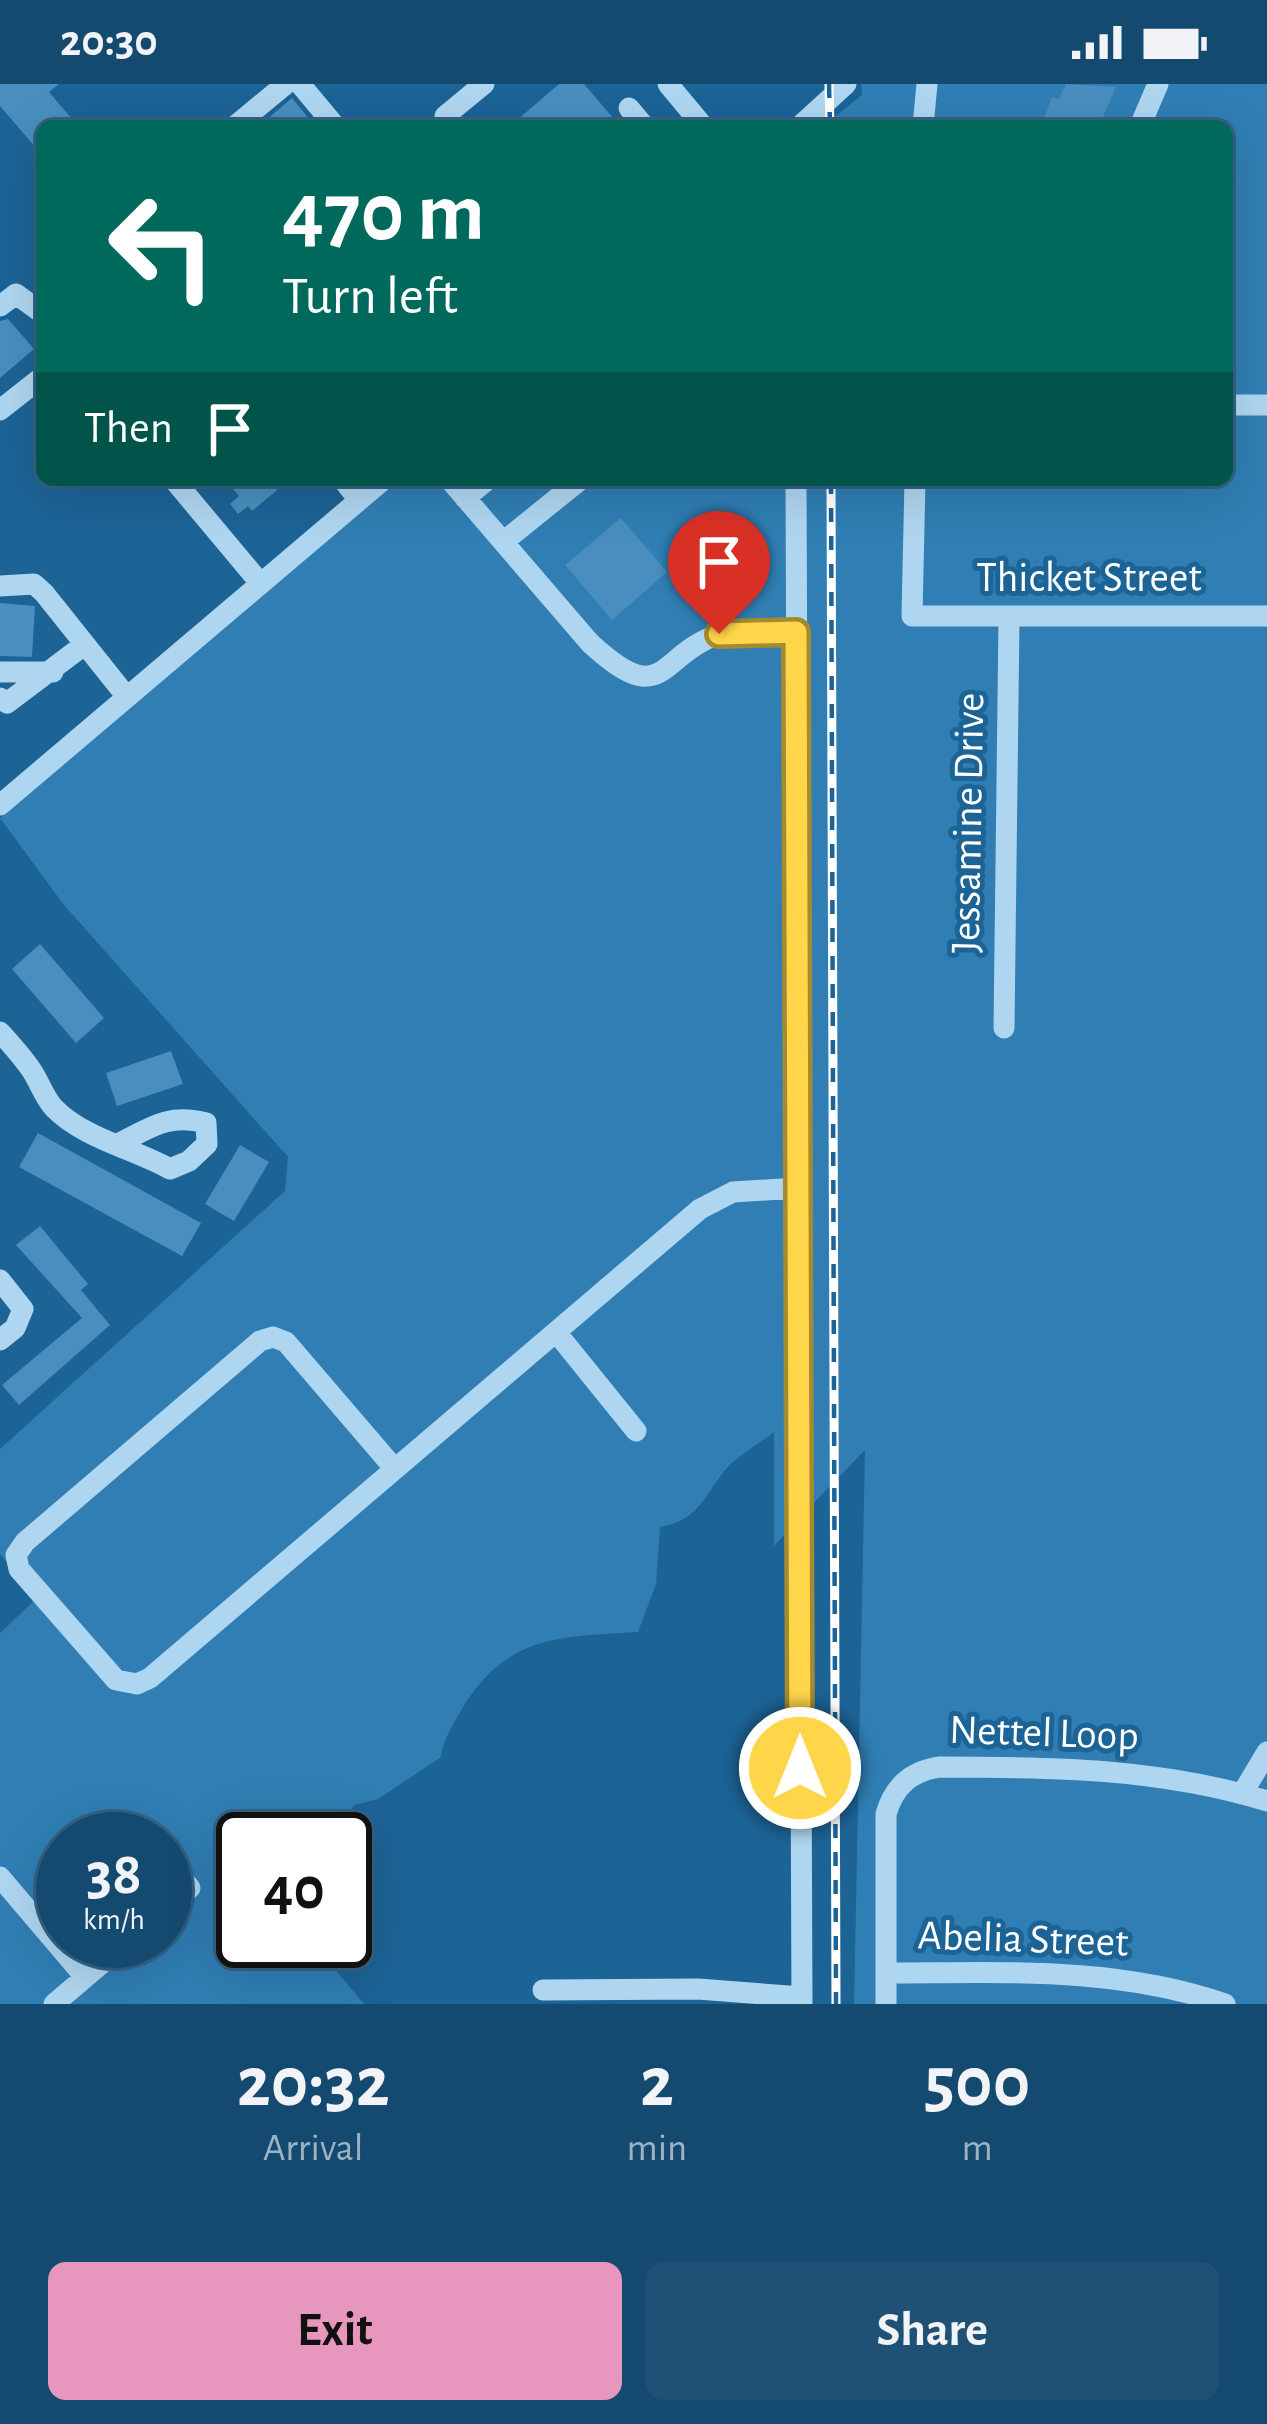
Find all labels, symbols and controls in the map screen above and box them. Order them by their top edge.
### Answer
text: 20:30 [60,19,158,64]
icon: left [84,168,240,324]
text: 470 m [282,172,485,256]
text: Turn left [282,270,458,324]
icon: arrive [197,396,263,462]
text: Then [84,406,173,451]
pin [668,511,770,634]
icon: arrive [686,529,752,595]
street label: Thicket Street [976,557,1202,599]
street label: Jessamine Drive [945,692,991,954]
position arrow [737,1705,863,1831]
street label: Nettel Loop [949,1709,1139,1757]
speed limit sign: 40 [216,1812,372,1968]
text: 38 [86,1845,142,1905]
text: km/h [83,1905,145,1935]
street label: Abelia Street [917,1914,1129,1964]
text: 20:32 [237,2047,390,2119]
text: 2 [640,2047,674,2119]
text: 500 [924,2047,1030,2119]
text: Arrival [263,2129,363,2168]
text: min [626,2129,687,2168]
text: m [961,2129,993,2168]
button: Exit [48,2262,622,2400]
button: Share [646,2262,1219,2400]

